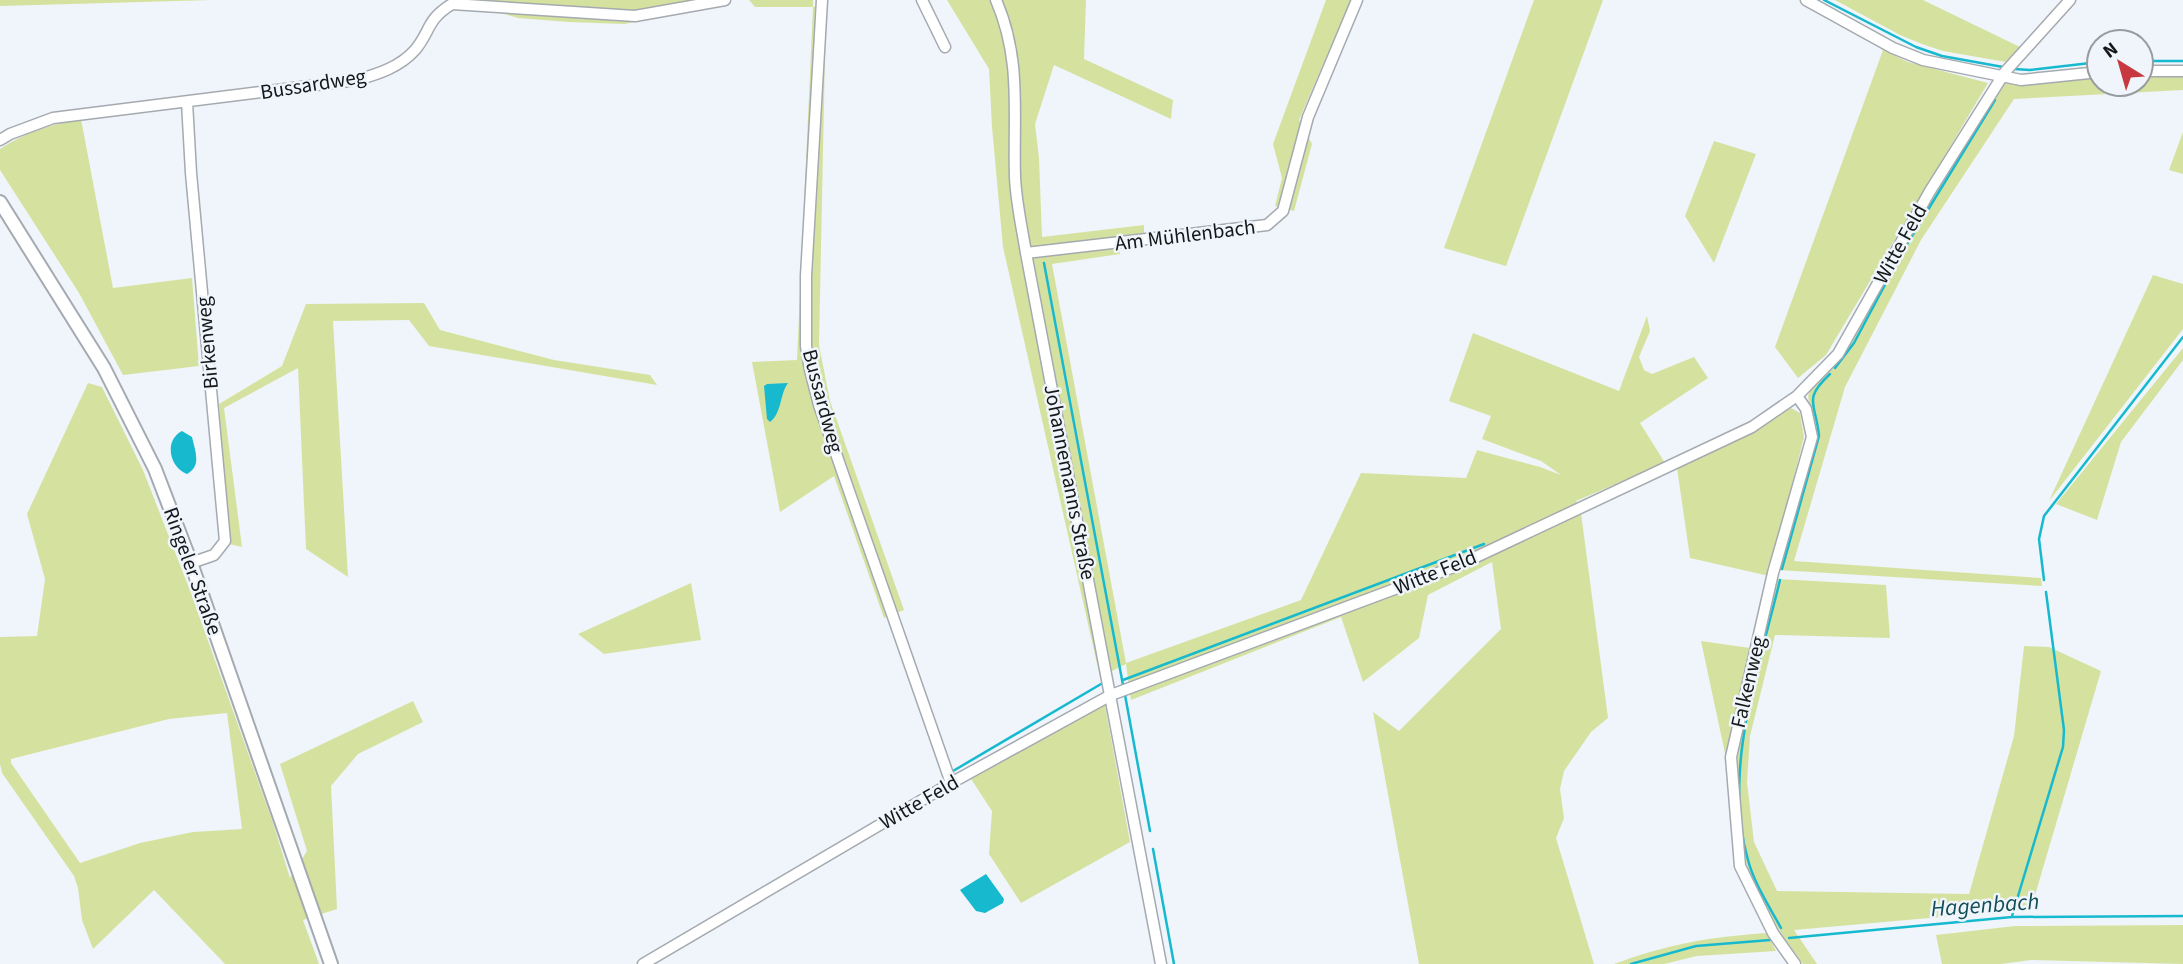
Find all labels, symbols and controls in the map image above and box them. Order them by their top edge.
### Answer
north arrow [2085,28,2155,98]
text: N [2097,36,2124,65]
street label: Bussardweg [258,61,368,107]
street label: Witte Feld [1866,199,1934,289]
street label: Am Mühlenbach [1113,212,1257,258]
street label: Birkenweg [188,295,226,390]
street label: Bussardweg [795,346,851,457]
street label: Johannemanns Straße [1036,382,1104,582]
street label: Ringeler Straße [156,503,230,639]
street label: Witte Feld [1389,542,1481,602]
street label: Falkenweg [1723,633,1773,731]
street label: Witte Feld [874,767,964,837]
water label: Hagenbach [1930,885,2040,925]

